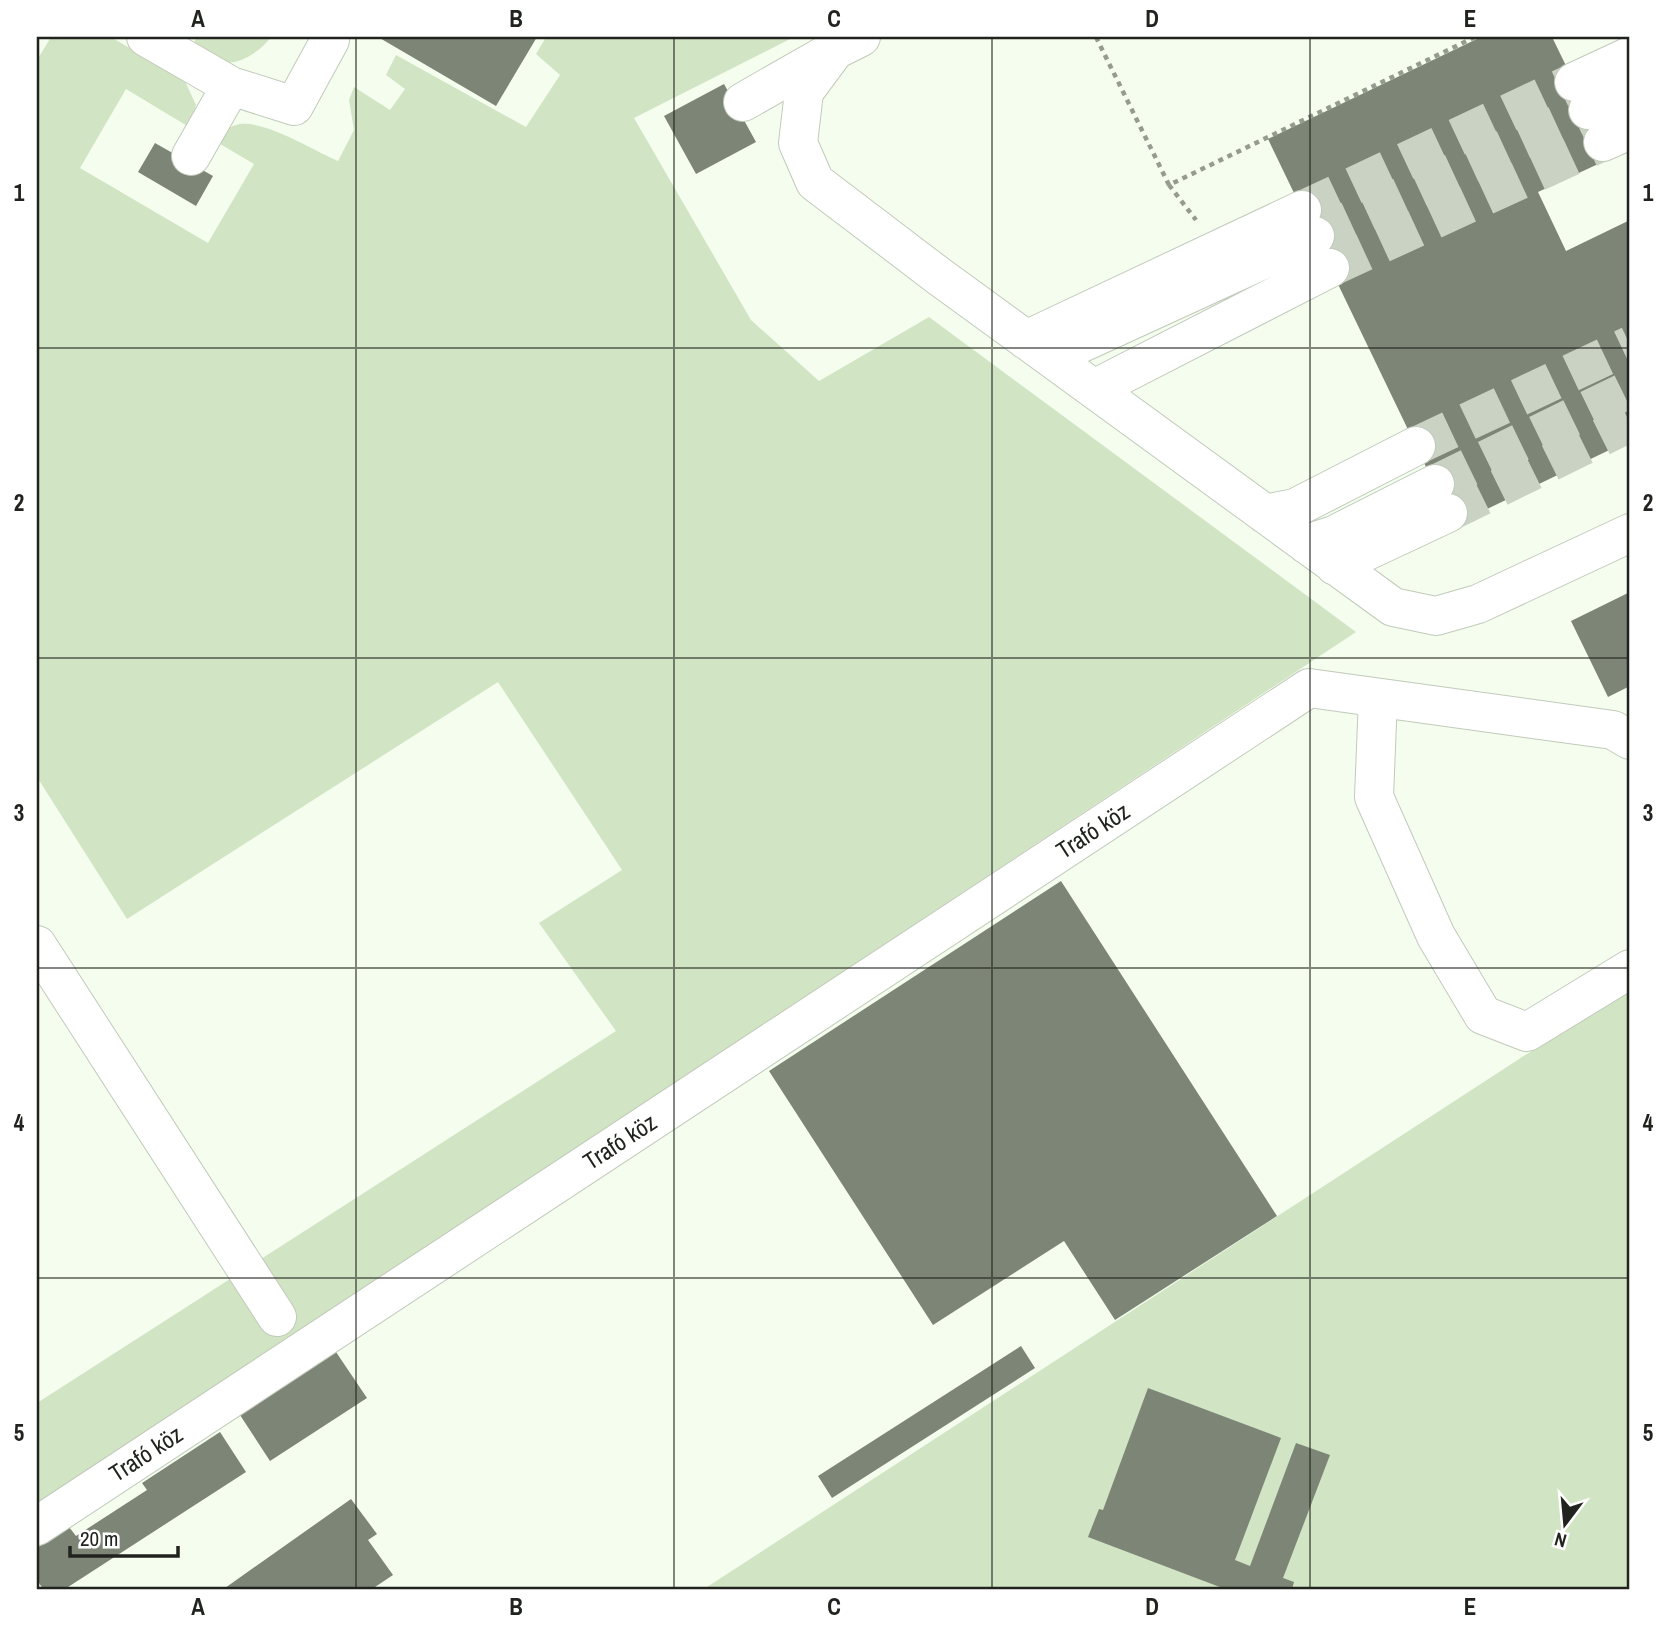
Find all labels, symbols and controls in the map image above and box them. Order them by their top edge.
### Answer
text: A [191,3,205,34]
text: B [509,3,523,34]
text: C [827,3,841,34]
text: D [1145,3,1159,34]
text: E [1464,3,1476,34]
text: 1 [14,177,25,208]
text: 1 [1643,177,1654,208]
text: 2 [14,487,24,518]
text: 2 [1643,487,1653,518]
street label: Trafó köz [1050,795,1135,866]
text: 3 [14,797,24,828]
text: 3 [1643,797,1653,828]
street label: Trafó köz [577,1106,662,1177]
text: 4 [14,1107,25,1138]
text: 4 [1643,1107,1654,1138]
text: 5 [14,1417,24,1448]
text: 5 [1643,1417,1653,1448]
street label: Trafó köz [103,1418,188,1489]
north arrow [1530,1490,1600,1560]
scale bar [70,1514,178,1558]
text: 20 m [80,1524,118,1553]
text: N [1551,1526,1569,1554]
text: A [191,1591,205,1622]
text: B [509,1591,523,1622]
text: C [827,1591,841,1622]
text: D [1145,1591,1159,1622]
text: E [1464,1591,1476,1622]

